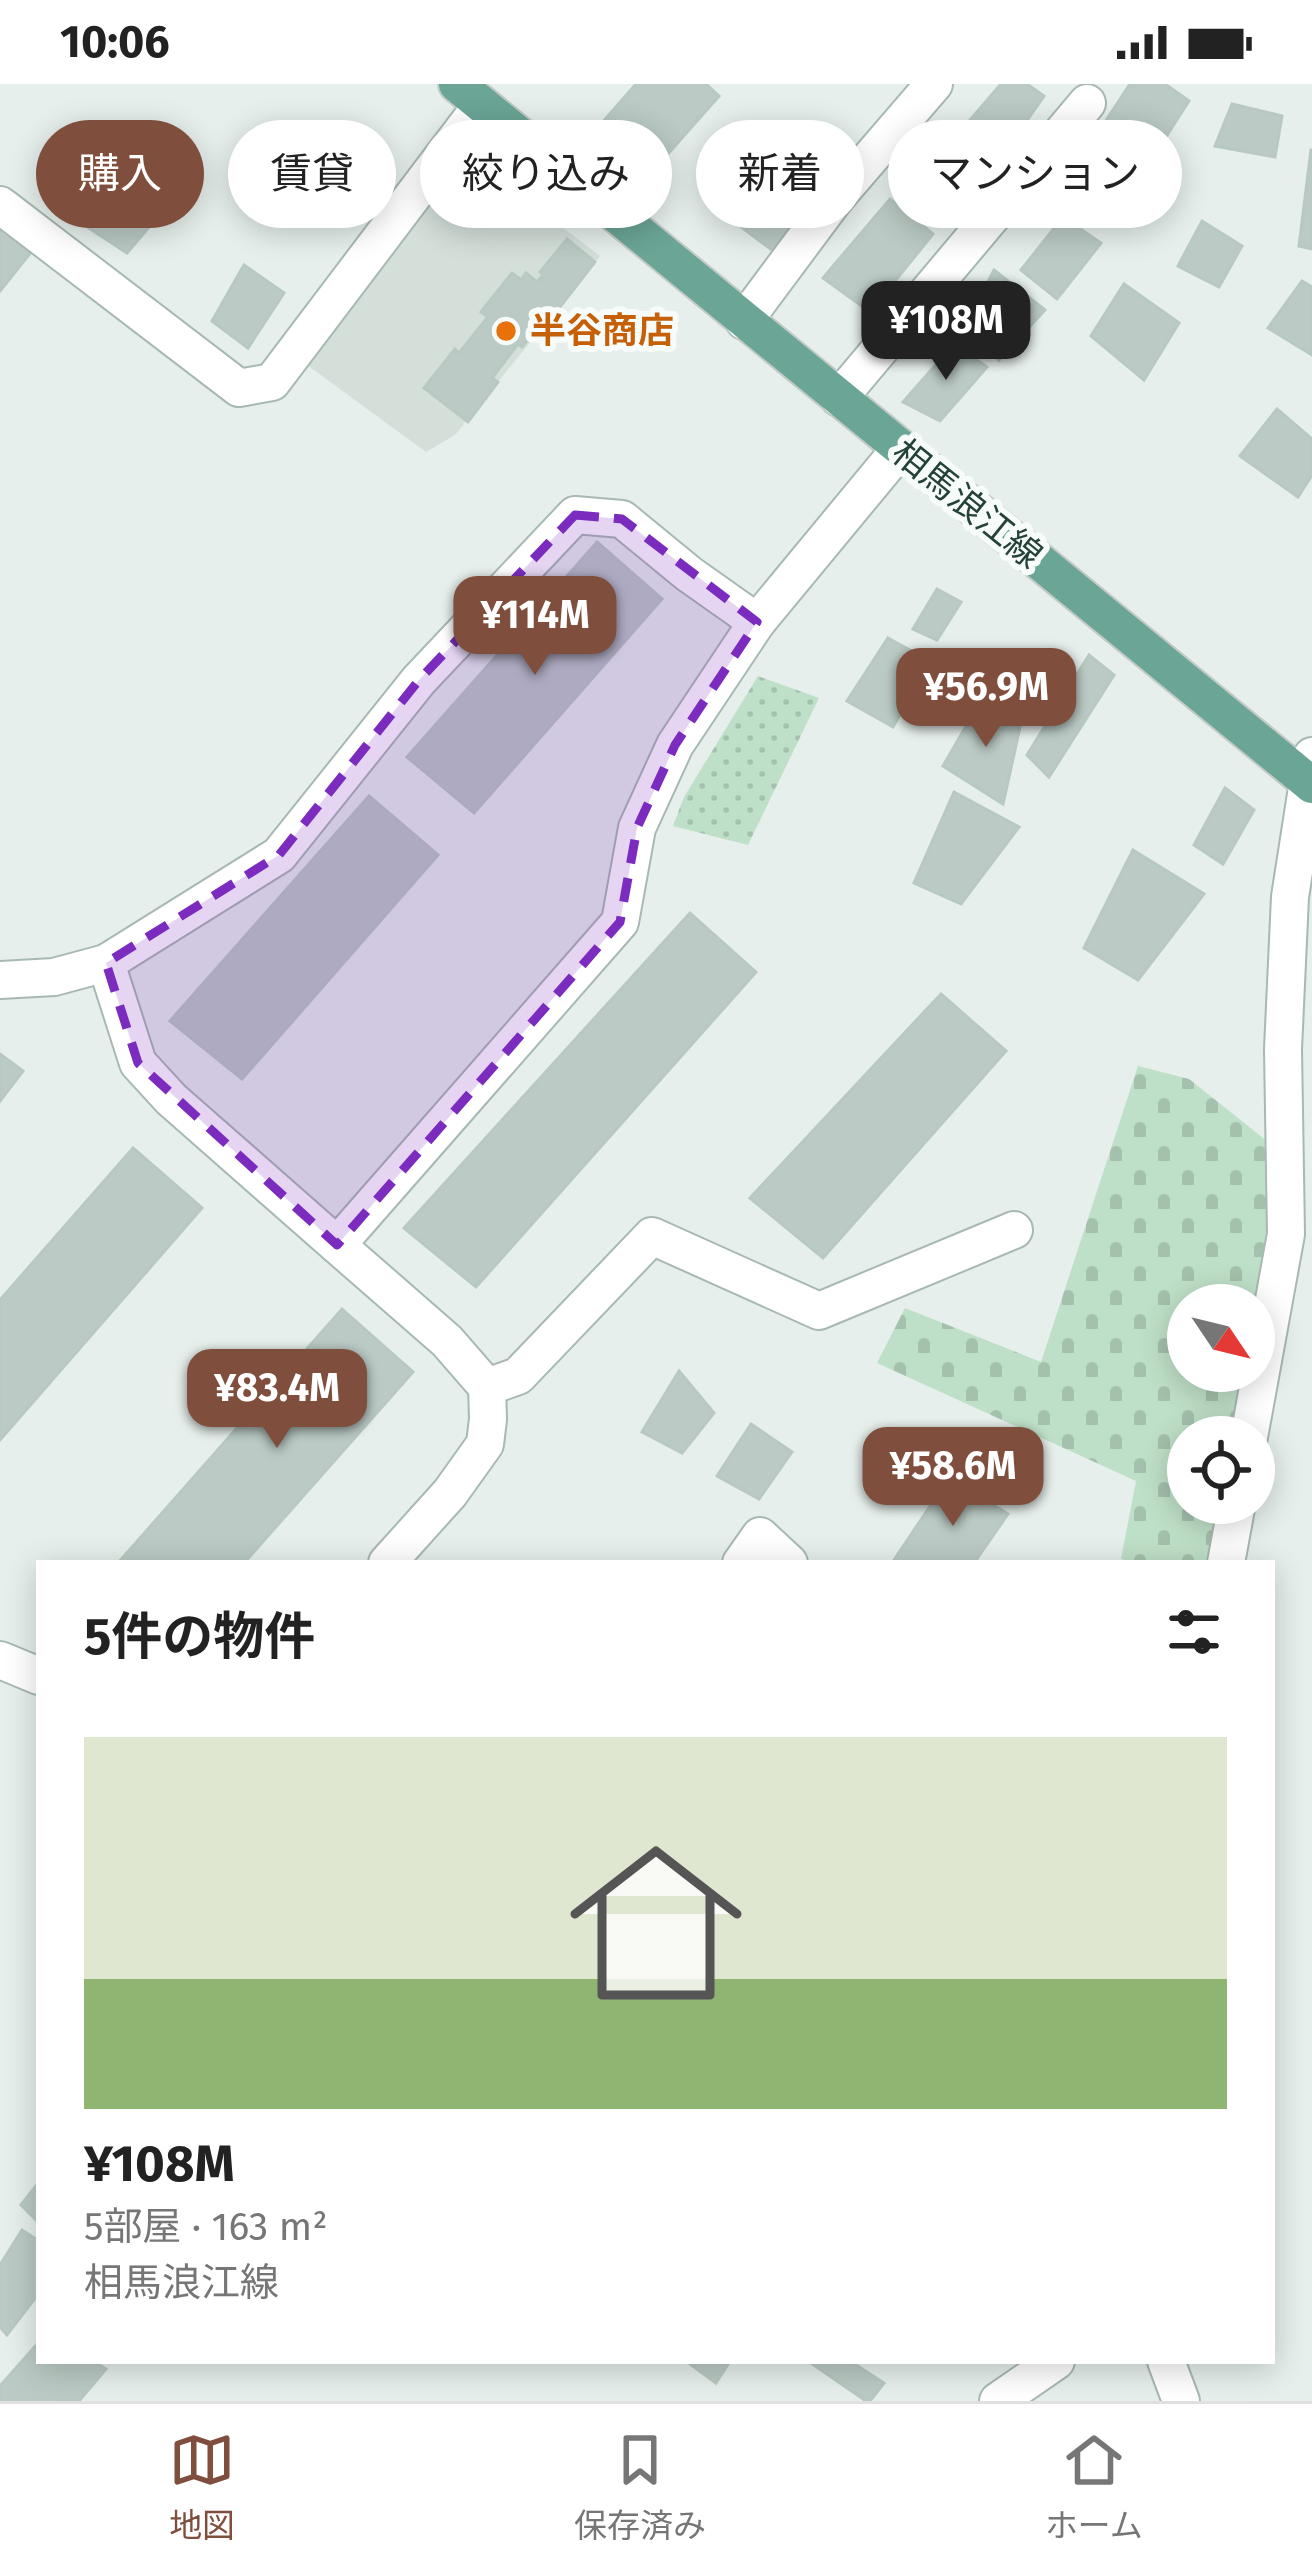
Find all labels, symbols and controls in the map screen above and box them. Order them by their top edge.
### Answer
text: 10:06 [60,15,170,69]
chip: 購入 [36,120,204,228]
chip: 賃貸 [228,120,396,228]
chip: 絞り込み [420,120,672,228]
chip: 新着 [696,120,864,228]
chip: マンション [888,120,1182,228]
pin: ¥108M [862,281,1030,383]
text: ¥108M [888,297,1004,343]
place label: 半谷商店 [530,309,674,353]
marker: 半谷商店 [493,318,519,344]
street label: 相馬浪江線 [883,430,1051,578]
pin: ¥114M [451,576,619,678]
text: ¥114M [480,592,590,638]
pin: ¥56.9M [888,648,1084,750]
text: ¥56.9M [923,664,1049,710]
north arrow [1167,1284,1275,1392]
map controls [1167,1284,1275,1524]
pin: ¥83.4M [179,1349,375,1451]
text: ¥83.4M [214,1365,340,1411]
button: locate [1167,1416,1275,1524]
pin: ¥58.6M [855,1427,1051,1529]
text: ¥58.6M [890,1443,1016,1489]
icon: filters [1161,1599,1227,1665]
text: 5件の物件 [84,1606,315,1668]
icon: home [548,1815,764,2031]
text: ¥108M [84,2133,235,2195]
text: 5部屋 · 163 m² [84,2204,327,2250]
text: 相馬浪江線 [84,2260,279,2306]
tab: 地図 [169,2427,235,2547]
tab: 保存済み [574,2427,706,2547]
tab: ホーム [1045,2427,1143,2547]

